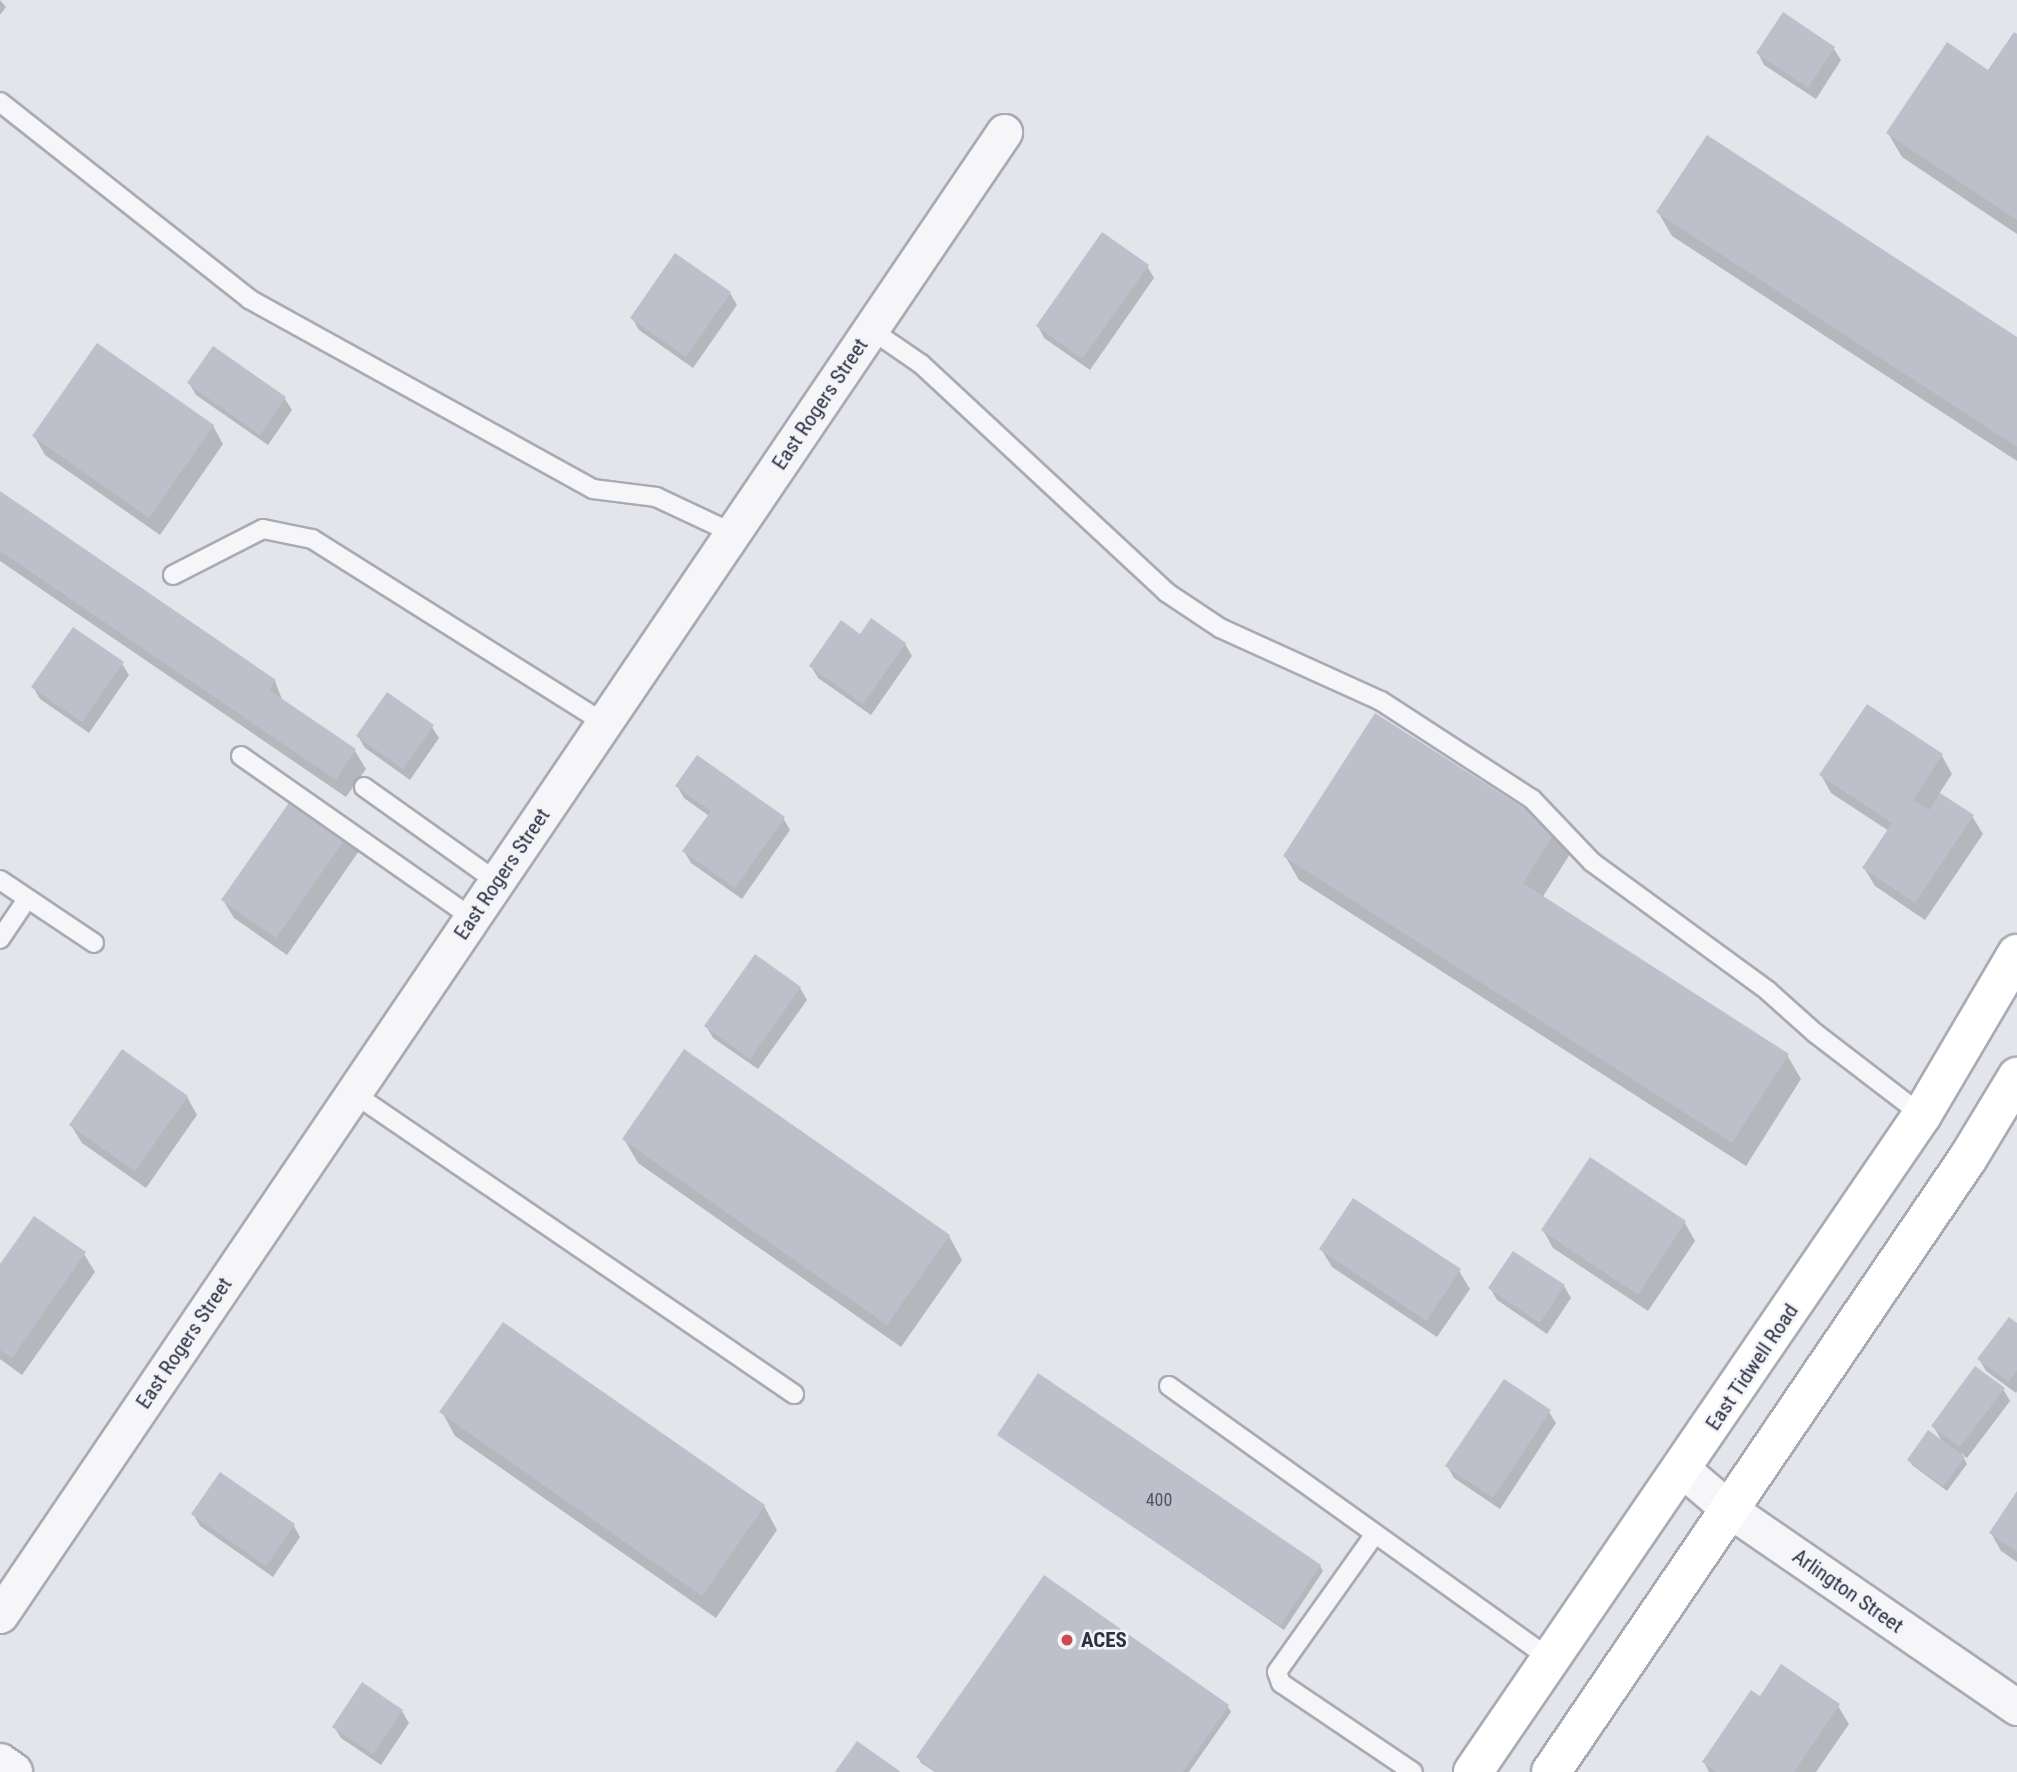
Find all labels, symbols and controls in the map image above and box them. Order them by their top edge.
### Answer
street label: East Rogers Street [767,334,873,474]
street label: East Rogers Street [449,804,555,944]
street label: East Rogers Street [131,1273,237,1413]
street label: East Tidwell Road [1700,1299,1804,1435]
house number: 400 [1146,1489,1172,1511]
street label: Arlington Street [1788,1544,1908,1638]
place label: ACES [1081,1627,1127,1653]
marker: ACES [1059,1632,1075,1648]

